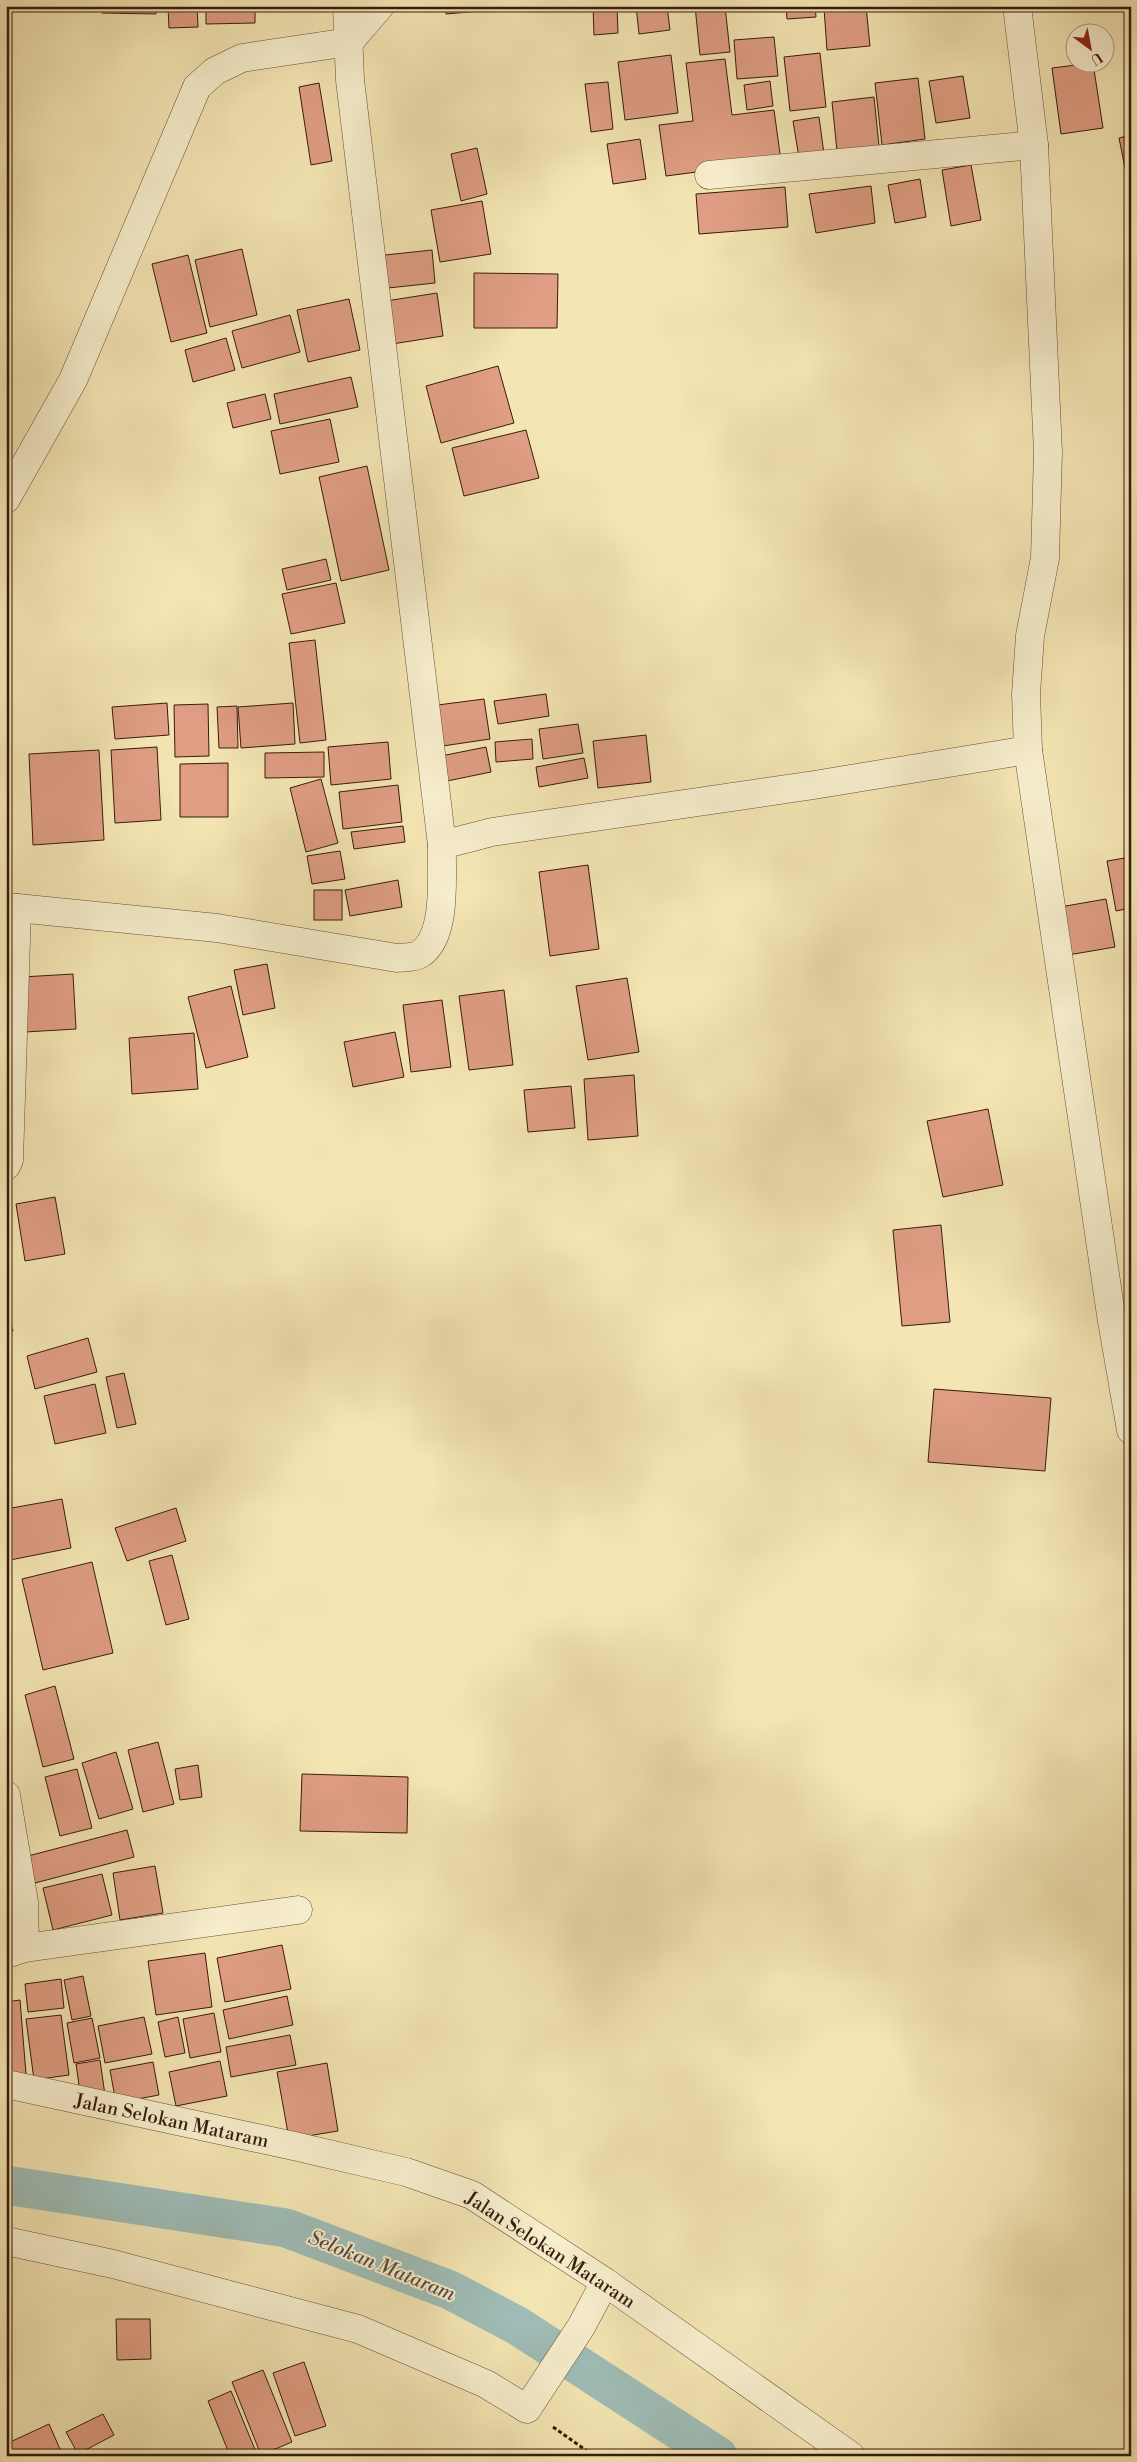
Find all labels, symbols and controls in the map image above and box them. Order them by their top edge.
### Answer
north arrow [1064,22,1114,72]
text: U [1087,48,1106,69]
street label: Jalan Selokan Mataram [72,2088,271,2153]
street label: Jalan Selokan Mataram [460,2185,640,2314]
water label: Selokan Mataram [304,2226,459,2307]

